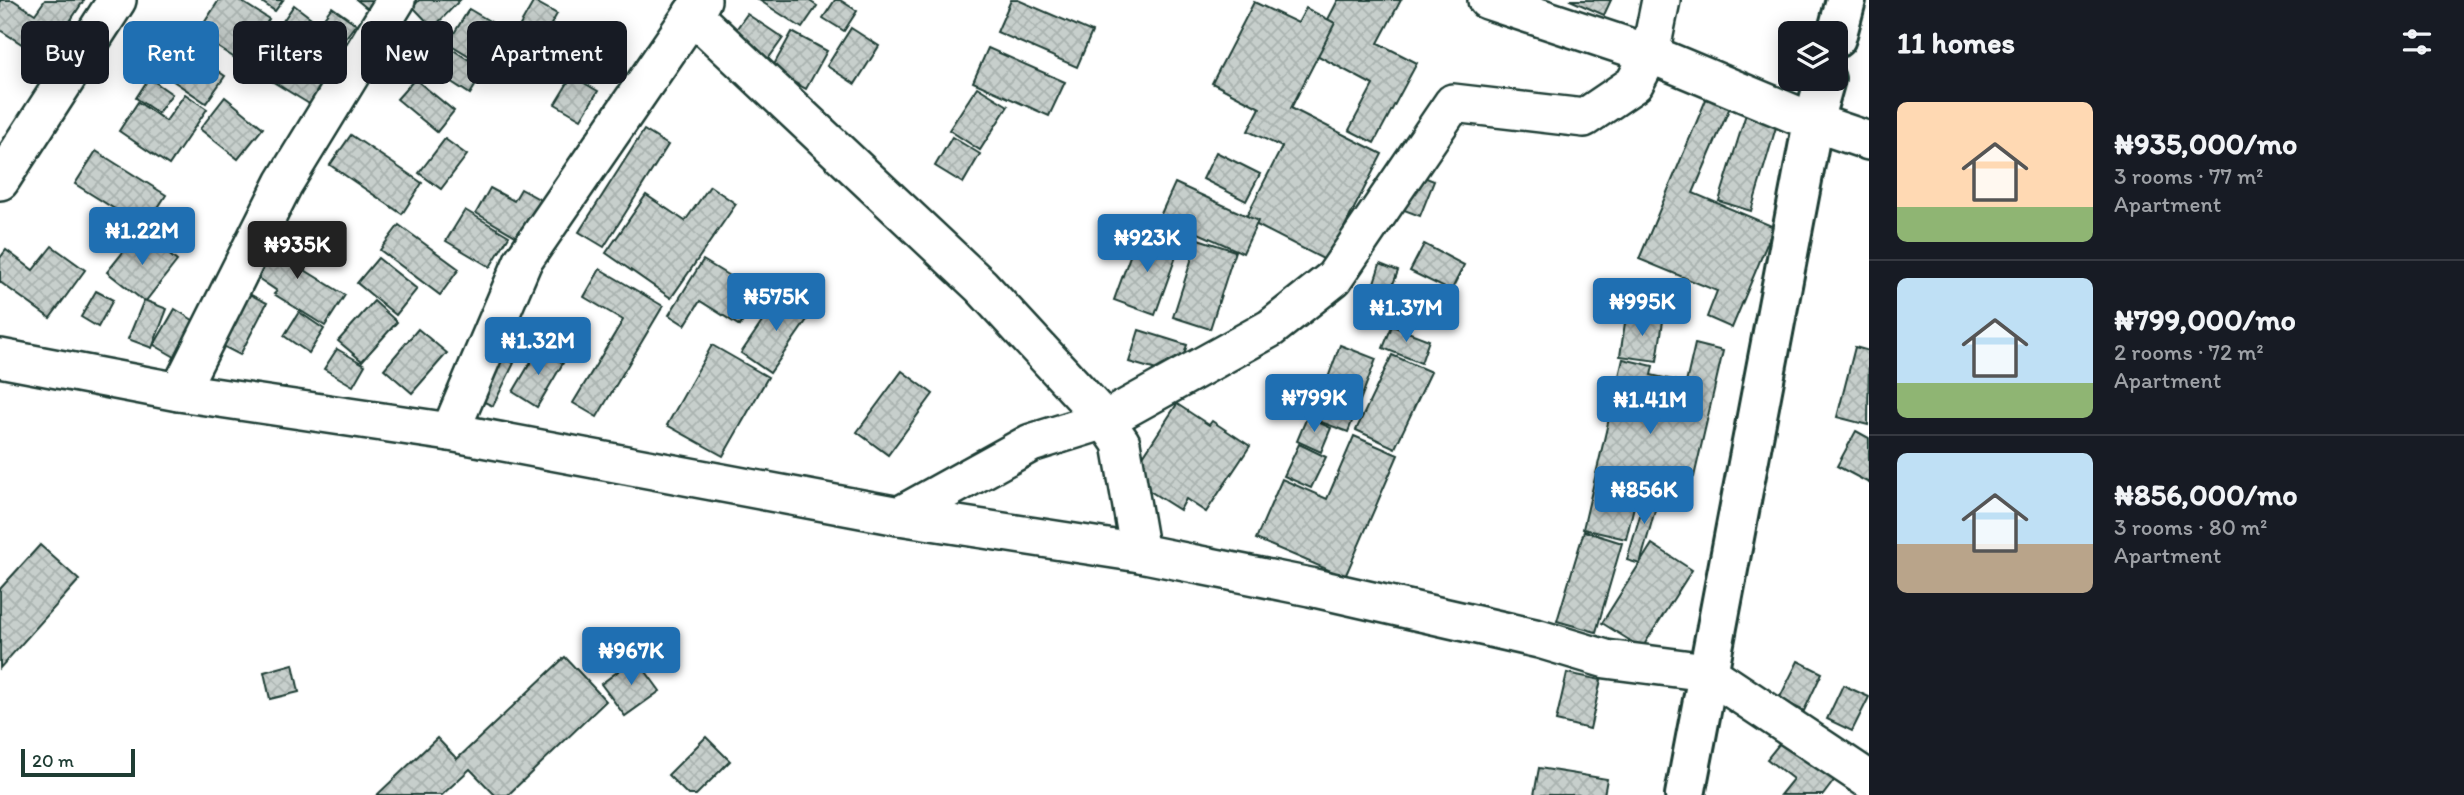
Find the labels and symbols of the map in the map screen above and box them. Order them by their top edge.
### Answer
pin: ₦1.22M [85,208,199,267]
pin: ₦923K [1098,215,1196,274]
pin: ₦935K [248,222,346,281]
pin: ₦575K [727,274,825,333]
pin: ₦995K [1593,278,1691,338]
pin: ₦1.37M [1349,284,1463,344]
pin: ₦1.32M [481,318,595,377]
pin: ₦799K [1265,374,1363,434]
pin: ₦1.41M [1593,376,1707,436]
pin: ₦856K [1595,466,1693,526]
pin: ₦967K [582,628,680,687]
scale bar [21,746,135,778]

